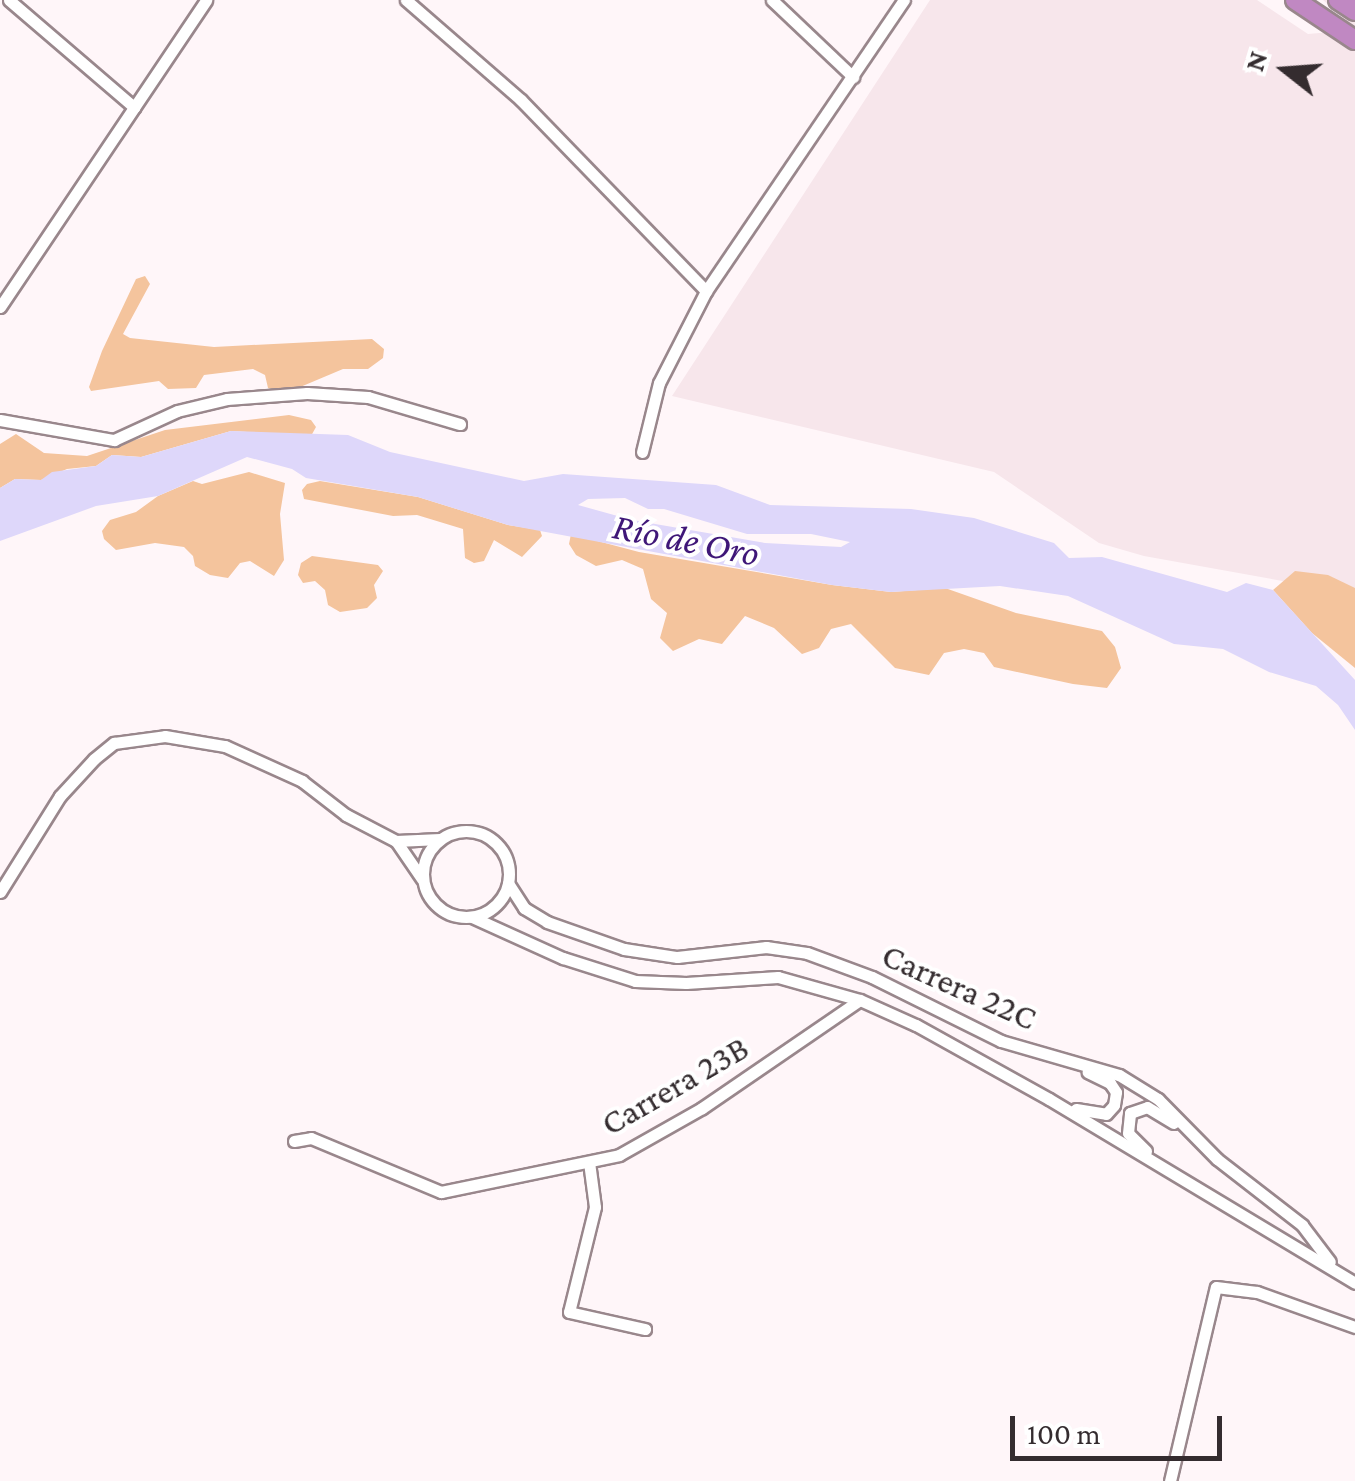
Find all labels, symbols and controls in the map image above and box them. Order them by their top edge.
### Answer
north arrow [1235,20,1335,120]
text: N [1238,47,1273,75]
water label: Río de Oro [609,503,763,577]
street label: Carrera 22C [875,934,1043,1040]
street label: Carrera 23B [594,1027,756,1145]
scale bar [1015,1396,1228,1458]
text: 100 m [1027,1417,1101,1450]

